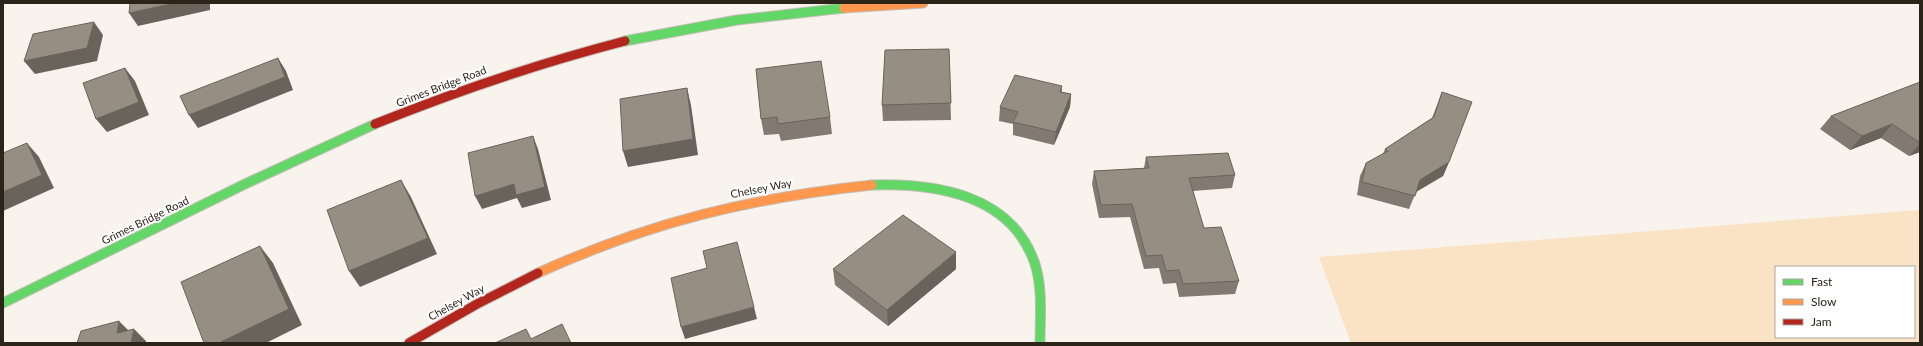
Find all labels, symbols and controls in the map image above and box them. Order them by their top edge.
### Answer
street label: Grimes Bridge Road [394,63,488,109]
street label: Chelsey Way [729,176,793,200]
street label: Grimes Bridge Road [99,193,191,247]
legend [1775,266,1915,338]
text: Fast [1811,274,1833,289]
street label: Chelsey Way [426,281,487,323]
text: Slow [1811,294,1837,309]
text: Jam [1811,314,1832,329]

